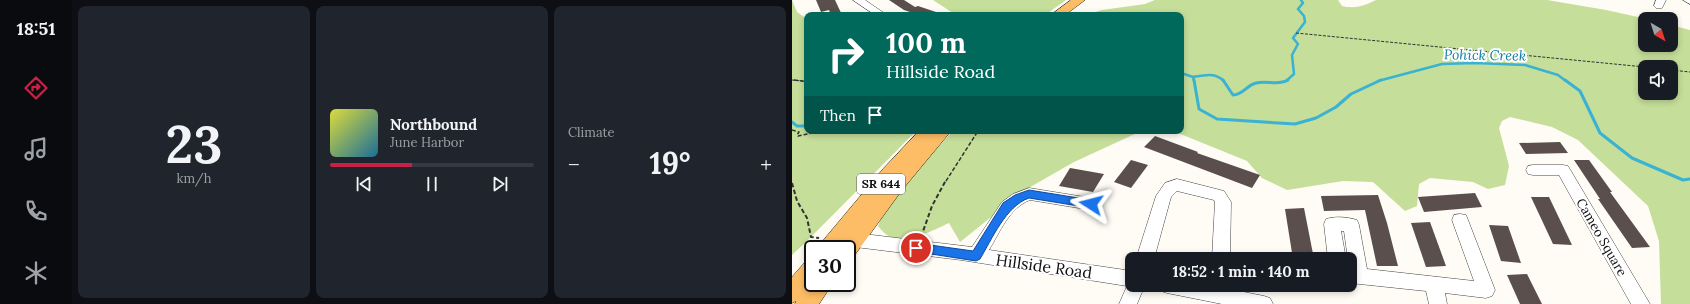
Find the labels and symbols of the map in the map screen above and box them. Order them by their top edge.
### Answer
north arrow [1638,12,1678,52]
water label: Pohick Creek [1444,45,1526,65]
road number: SR 644 [857,174,905,194]
position arrow [1070,183,1112,225]
street label: Cameo Square [1572,195,1631,279]
pin [899,231,933,265]
speed limit sign: 30 [804,240,856,292]
street label: Hillside Road [995,249,1094,283]

